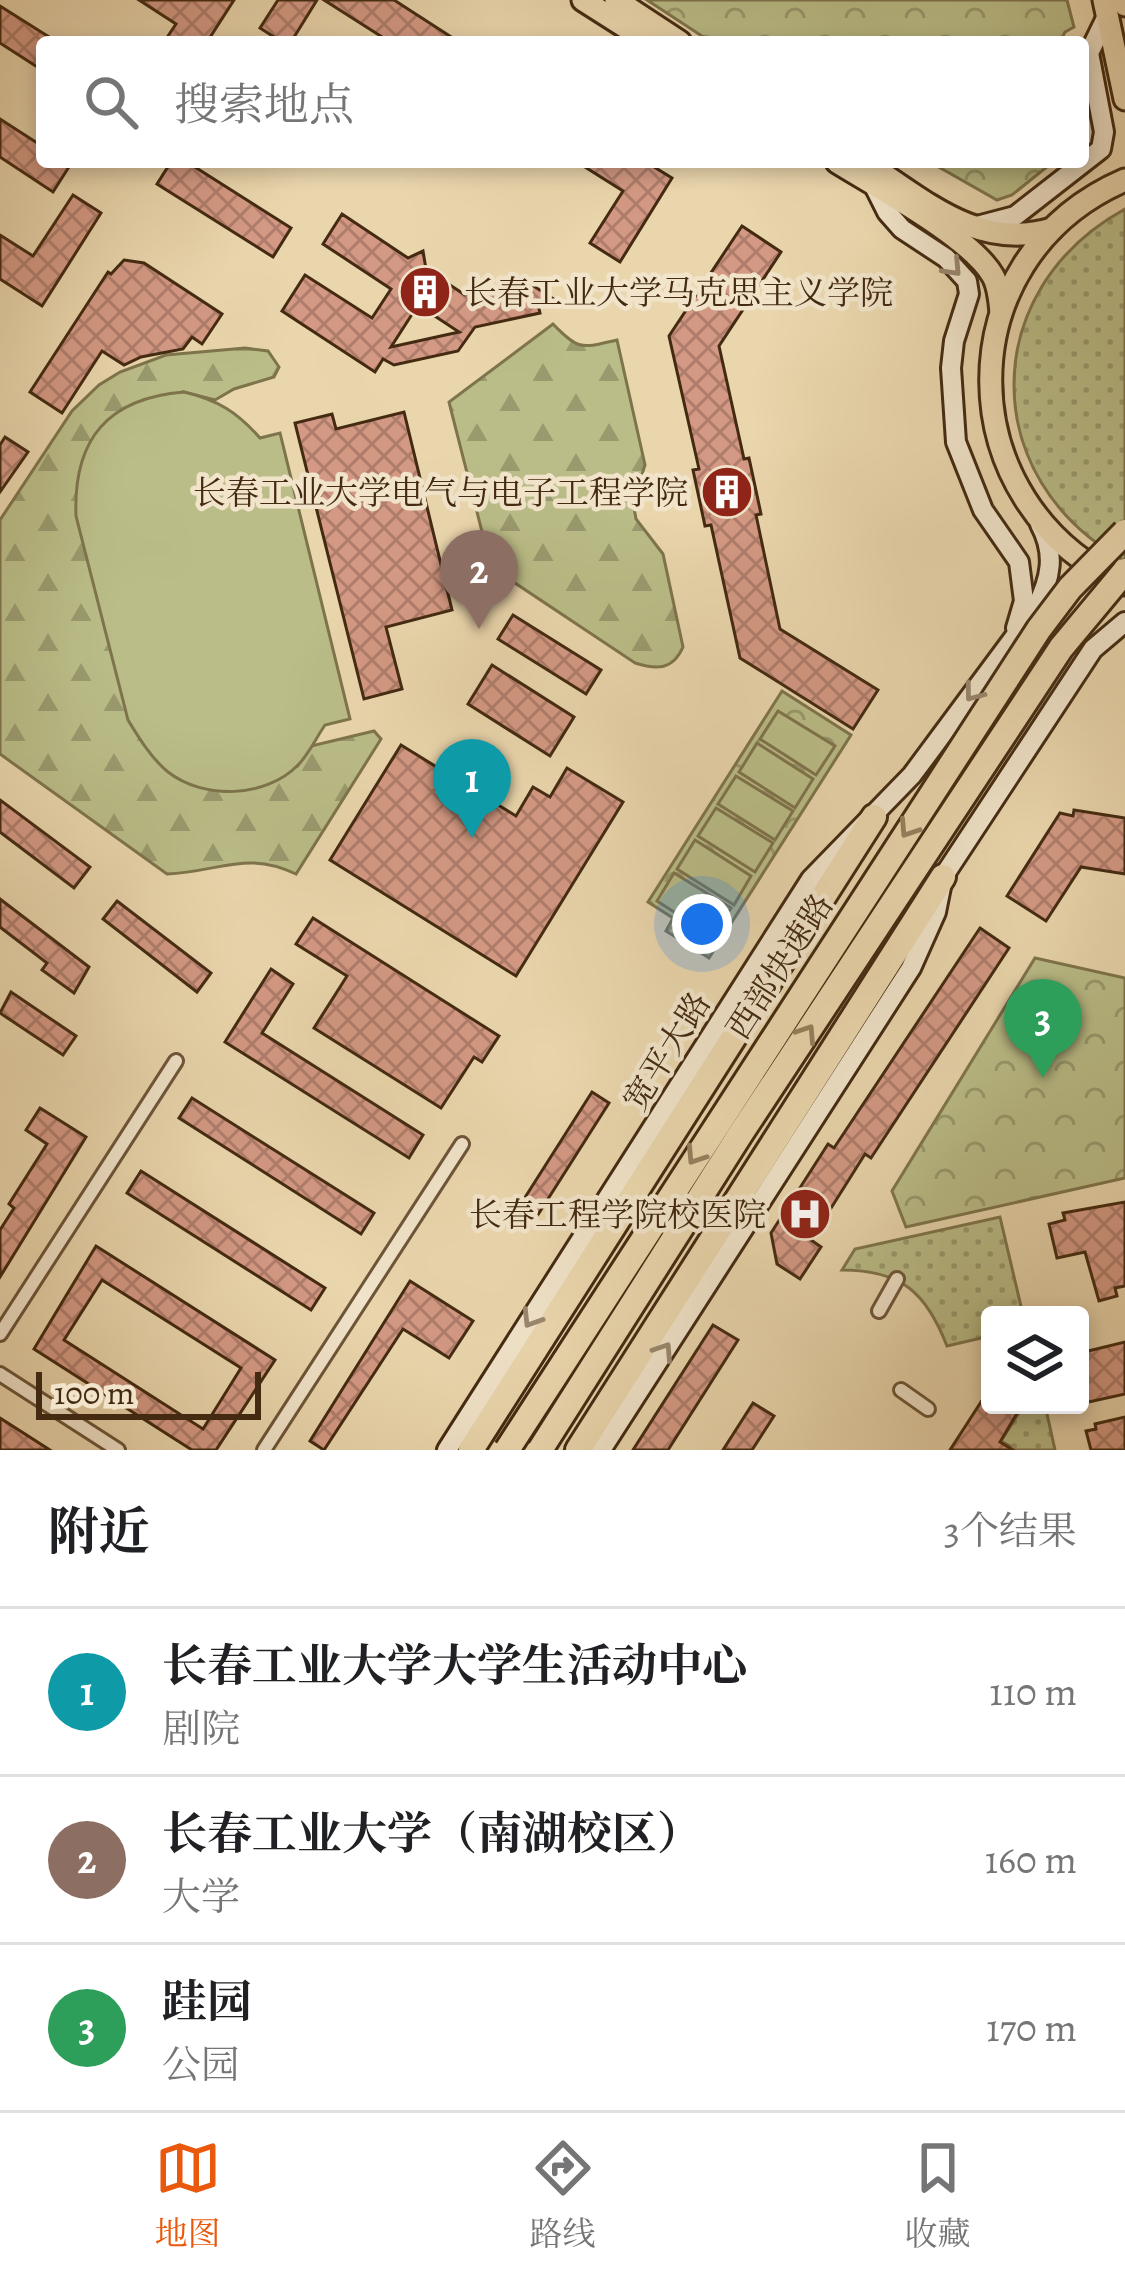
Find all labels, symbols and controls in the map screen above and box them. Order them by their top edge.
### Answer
search box [36,36,1089,168]
icon: search [78,69,144,135]
text: 搜索地点 [174,74,354,136]
one-way arrow [939,254,961,276]
building icon: 长春工业大学马克思主义学院 [397,264,453,320]
place label: 长春工业大学马克思主义学院 [464,270,893,315]
building icon: 长春工业大学电气与电子工程学院 [699,464,755,520]
place label: 长春工业大学电气与电子工程学院 [193,470,688,515]
pin: 2 [440,530,518,629]
one-way arrow [966,680,987,702]
pin: 1 [433,739,511,838]
one-way arrow [900,816,922,838]
street label: 西部快速路 [716,885,843,1048]
your location [672,894,732,954]
pin: 3 [1004,979,1082,1078]
street label: 宽平大路 [612,983,720,1119]
one-way arrow [792,1025,814,1047]
one-way arrow [686,1143,709,1165]
hospital icon: 长春工程学院校医院 [777,1186,833,1242]
place label: 长春工程学院校医院 [469,1192,766,1237]
one-way arrow [523,1305,545,1327]
map controls [981,1306,1089,1414]
button: layers [981,1306,1089,1414]
one-way arrow [650,1343,672,1365]
scale bar [36,1366,261,1419]
text: 100 m [54,1370,134,1415]
text: 附近 [48,1497,150,1567]
text: 3个结果 [944,1504,1077,1557]
text: 长春工业大学大学生活动中心 [162,1635,747,1697]
text: 1 [80,1665,94,1718]
text: 110 m [989,1665,1077,1718]
text: 剧院 [162,1702,240,1755]
text: 长春工业大学（南湖校区） [162,1803,702,1865]
text: 2 [78,1833,96,1886]
text: 160 m [985,1833,1077,1886]
text: 大学 [162,1870,240,1923]
text: 跬园 [162,1971,252,2033]
text: 3 [79,2001,95,2054]
text: 170 m [986,2001,1077,2054]
text: 公园 [162,2038,240,2091]
tab: 地图 [155,2135,221,2256]
tab: 路线 [530,2135,596,2256]
tab: 收藏 [905,2135,971,2256]

